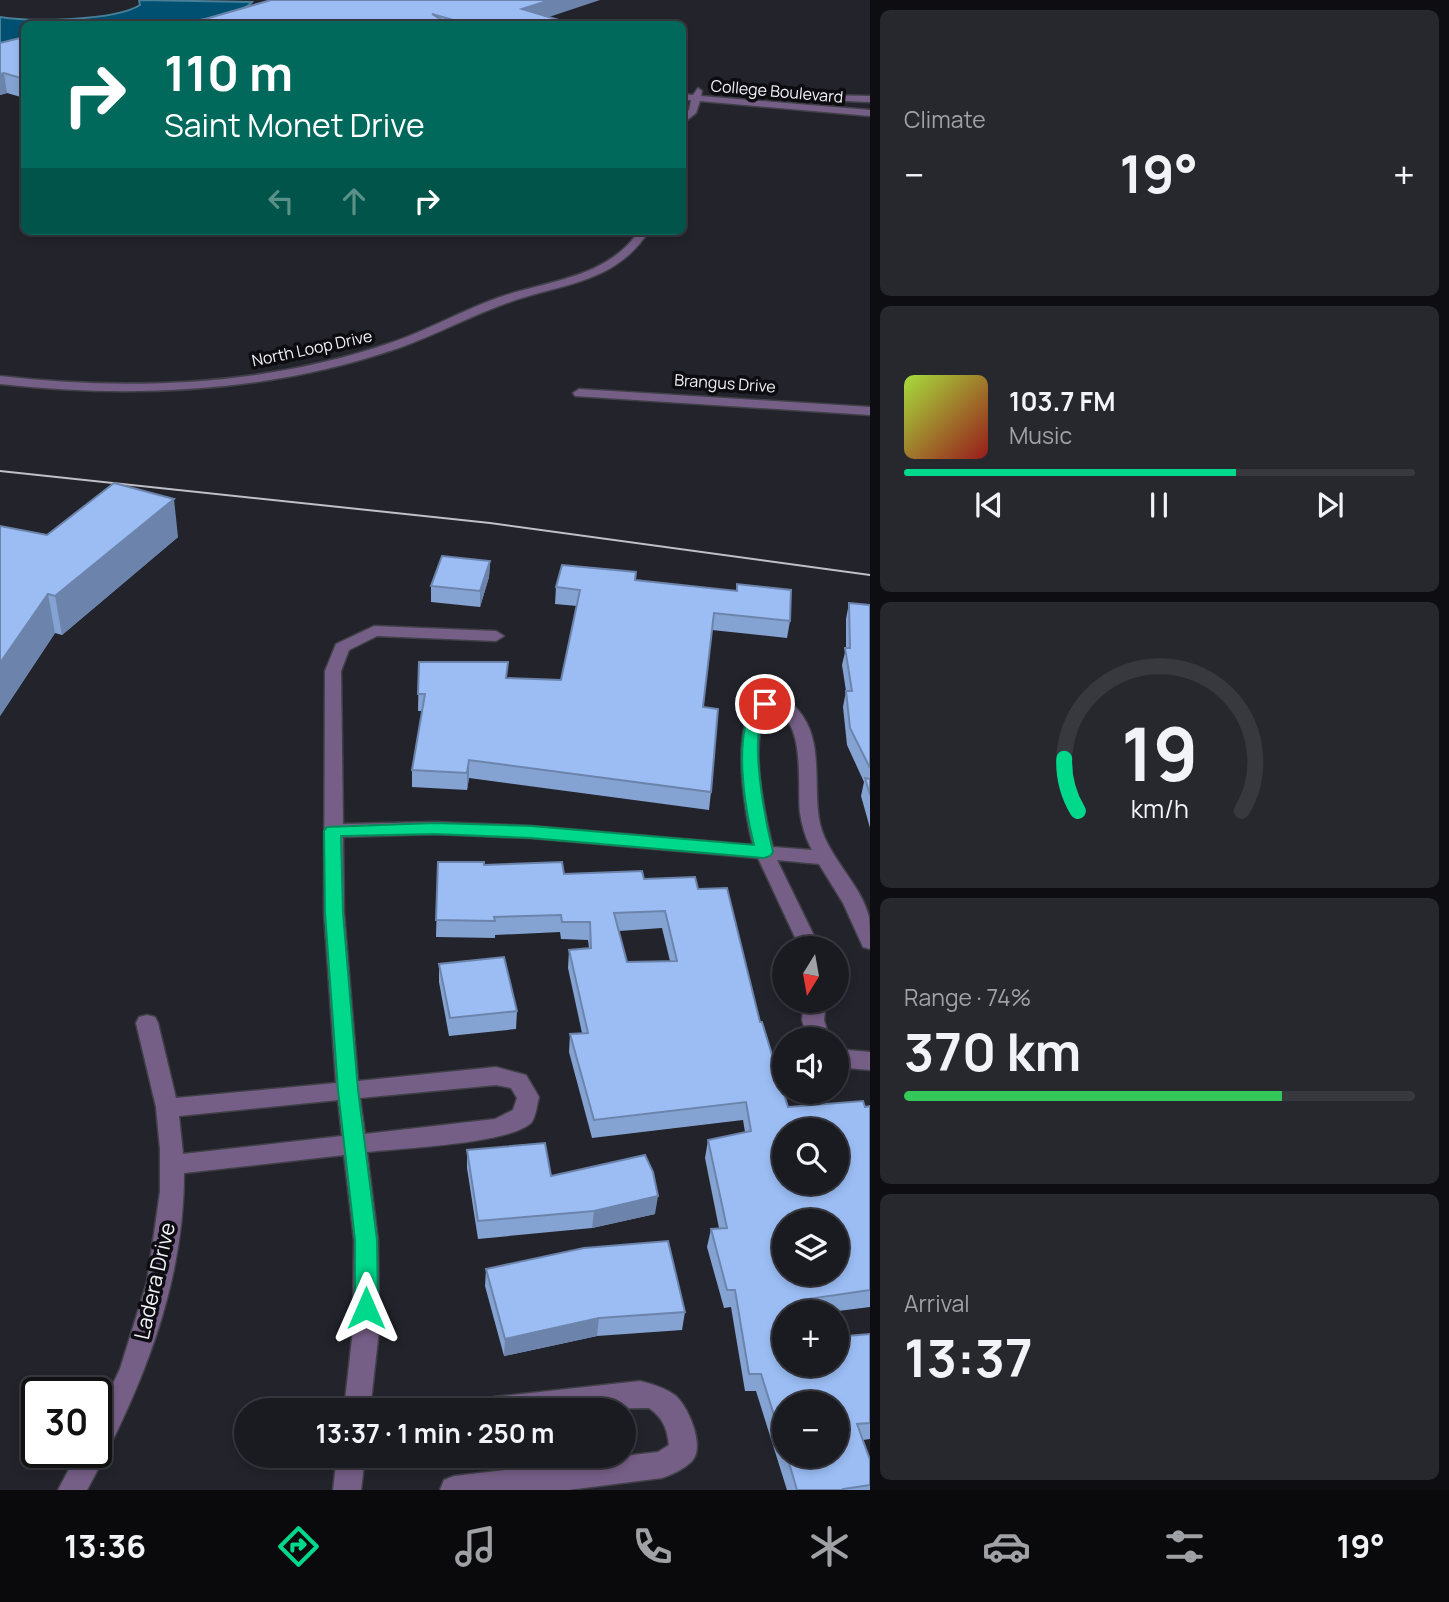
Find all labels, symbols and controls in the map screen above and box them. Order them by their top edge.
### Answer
text: 110 m [164,39,293,106]
icon: right [49,49,140,140]
street label: College Boulevard [710,74,844,108]
text: Saint Monet Drive [164,103,425,147]
text: Climate [904,103,986,135]
text: 19° [1120,138,1198,209]
text: − [904,148,925,200]
text: + [1393,148,1415,200]
icon: left [262,182,300,220]
icon: ahead [335,182,373,220]
icon: right [408,182,446,220]
street label: North Loop Drive [250,325,374,371]
street label: Brangus Drive [674,368,776,398]
text: 103.7 FM [1009,383,1115,419]
text: Music [1009,419,1072,451]
icon: previous [970,486,1008,524]
icon: pause [1140,486,1178,524]
icon: next [1311,486,1349,524]
pin [735,674,795,734]
icon: arrive [746,685,784,723]
text: 19 [1121,703,1198,803]
text: km/h [1130,791,1189,826]
north arrow [772,936,849,1013]
map controls [772,936,849,1468]
text: Range · 74% [904,981,1031,1013]
text: 370 km [904,1016,1081,1087]
button: sound [772,1027,849,1104]
button: search [772,1118,849,1195]
button: layers [772,1209,849,1286]
street label: Ladera Drive [127,1220,181,1342]
position arrow [329,1271,403,1345]
text: Arrival [904,1287,970,1319]
button: + [772,1300,849,1377]
text: 13:37 [904,1322,1033,1393]
speed limit sign: 30 [21,1377,112,1468]
button: − [772,1391,849,1468]
text: 13:37 · 1 min · 250 m [316,1415,554,1451]
icon: directions [274,1522,323,1571]
icon: music [451,1522,500,1571]
icon: phone [628,1522,677,1571]
icon: climate [805,1522,854,1571]
icon: car [982,1522,1031,1571]
icon: filters [1160,1522,1209,1571]
text: 13:36 [64,1524,146,1568]
text: 19° [1337,1524,1385,1568]

